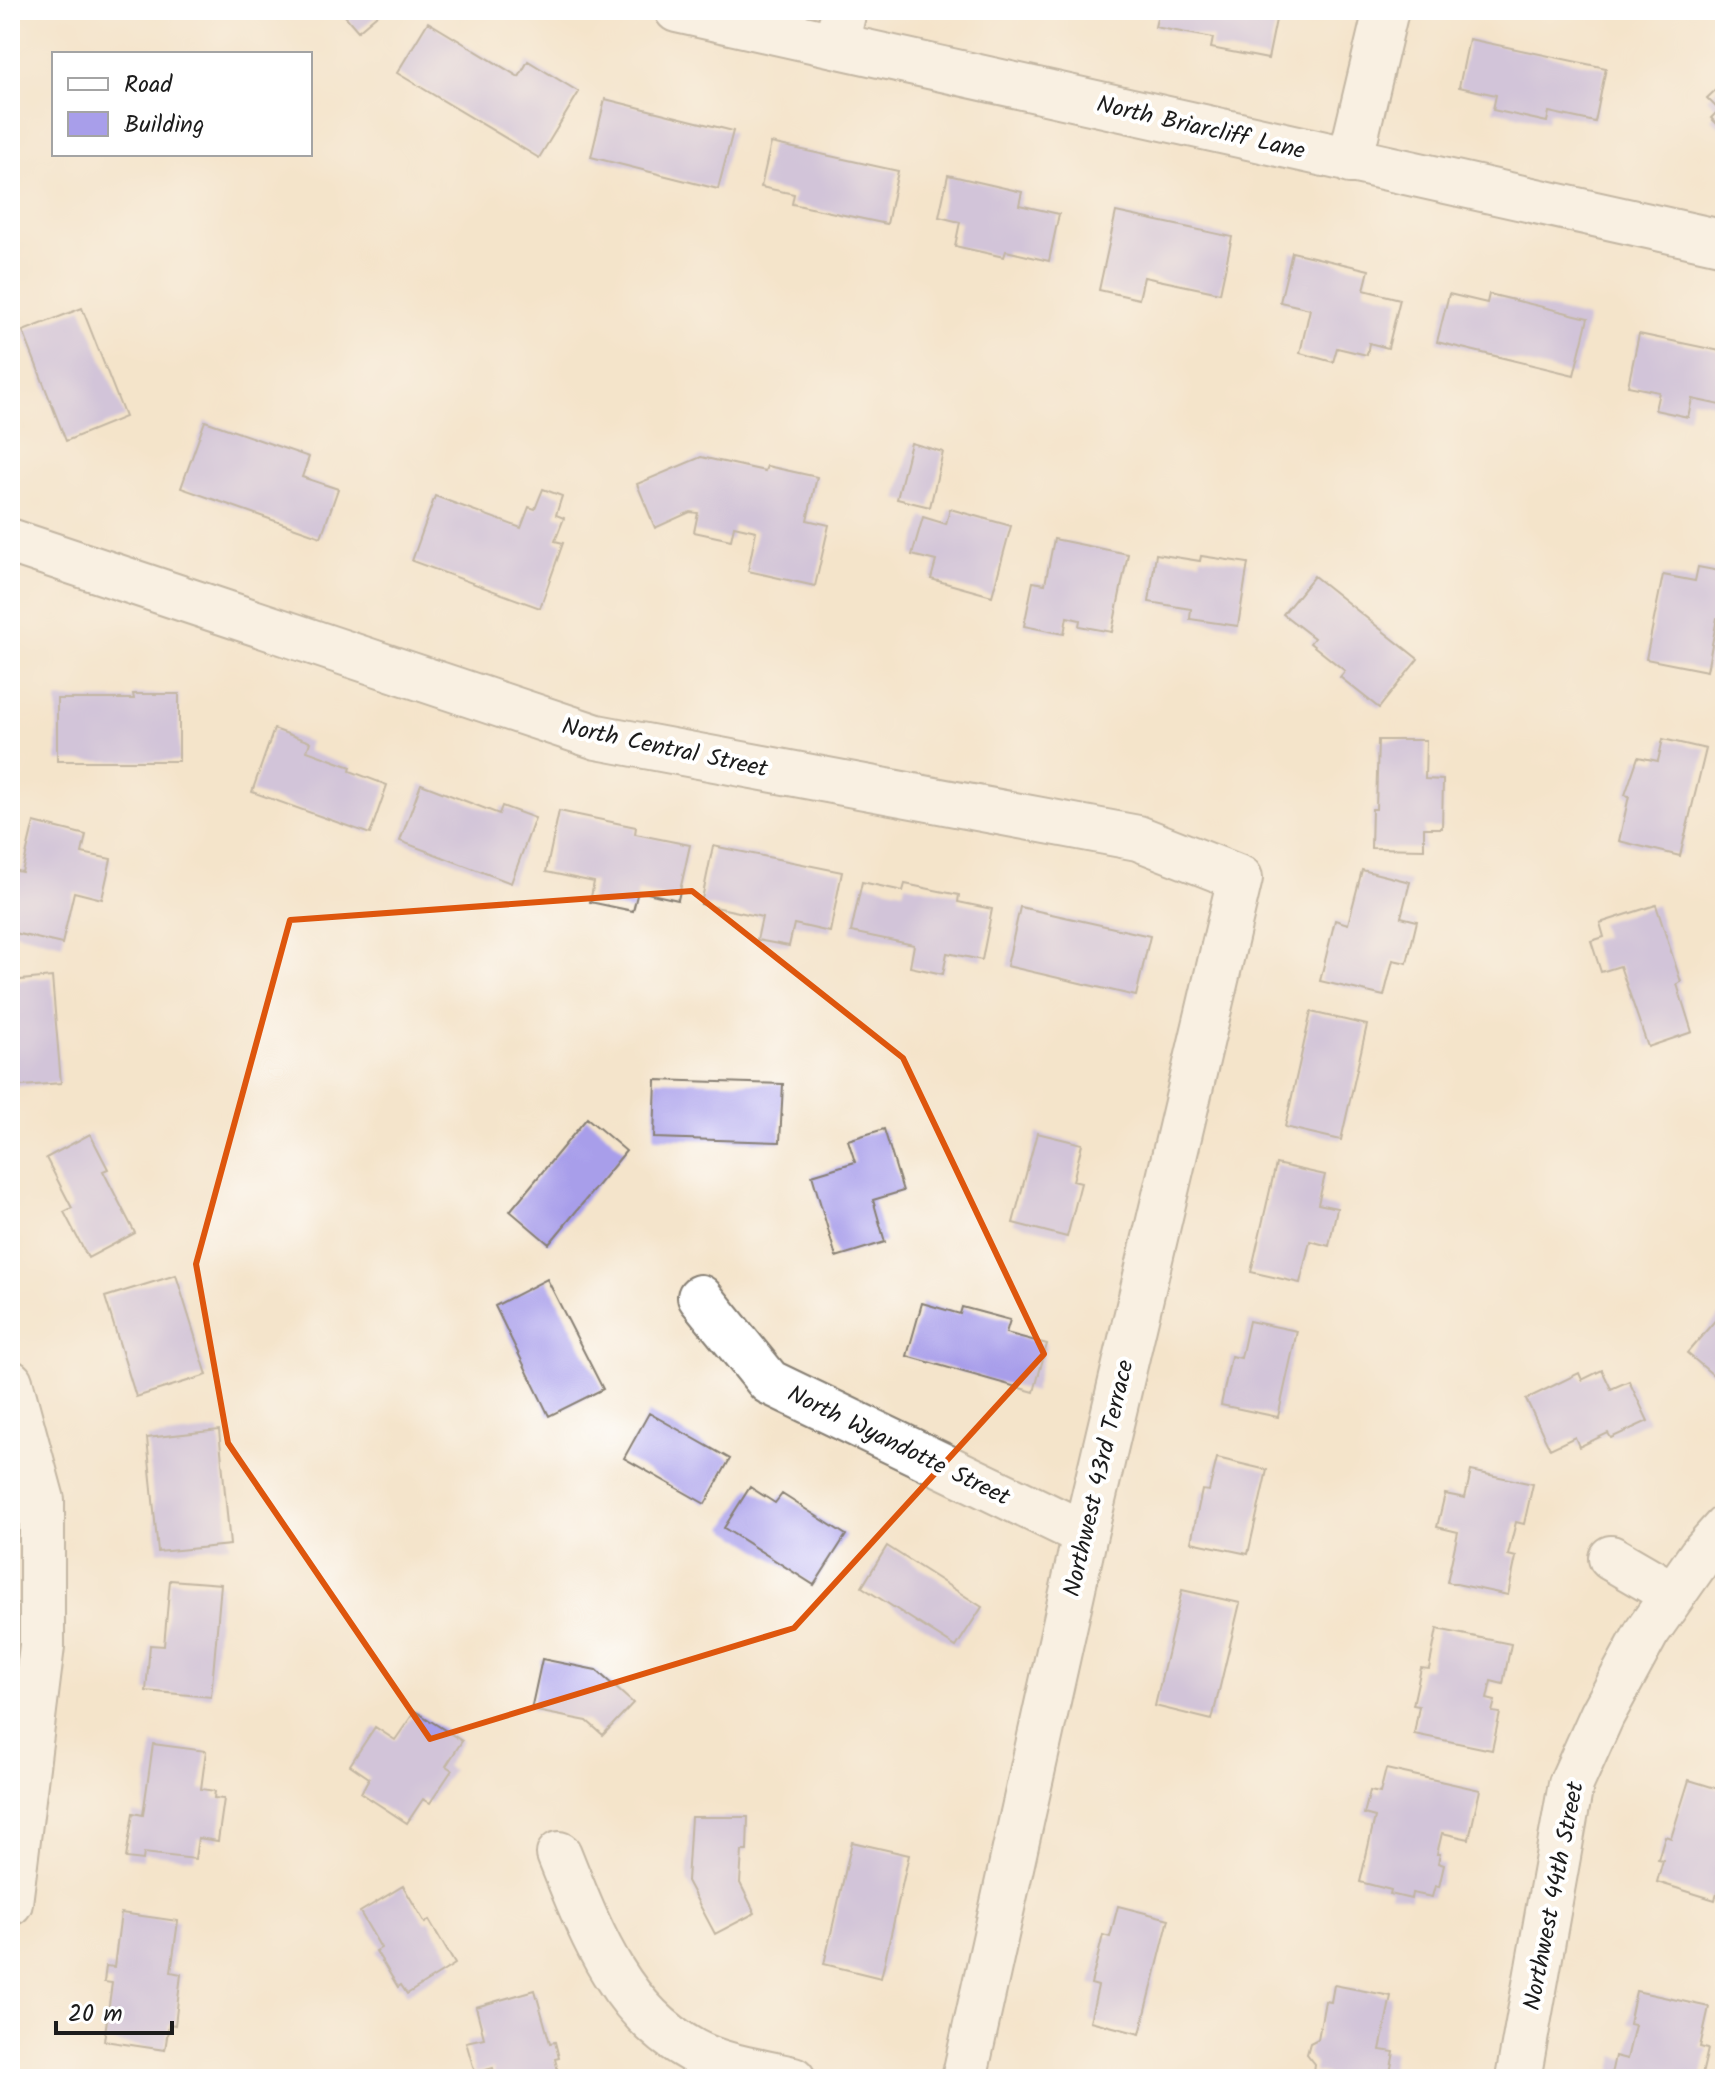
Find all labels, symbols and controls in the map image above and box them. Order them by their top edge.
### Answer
legend [52,52,312,156]
text: Road [124,66,173,105]
street label: North Briarcliff Lane [1093,86,1309,171]
text: Building [124,106,204,145]
street label: North Central Street [558,708,772,789]
street label: Northwest 43rd Terrace [1053,1356,1146,1601]
street label: North Wyandotte Street [780,1375,1017,1518]
street label: Northwest 44th Street [1513,1778,1596,2014]
scale bar [56,1985,172,2035]
text: 20 m [68,1995,123,2034]

